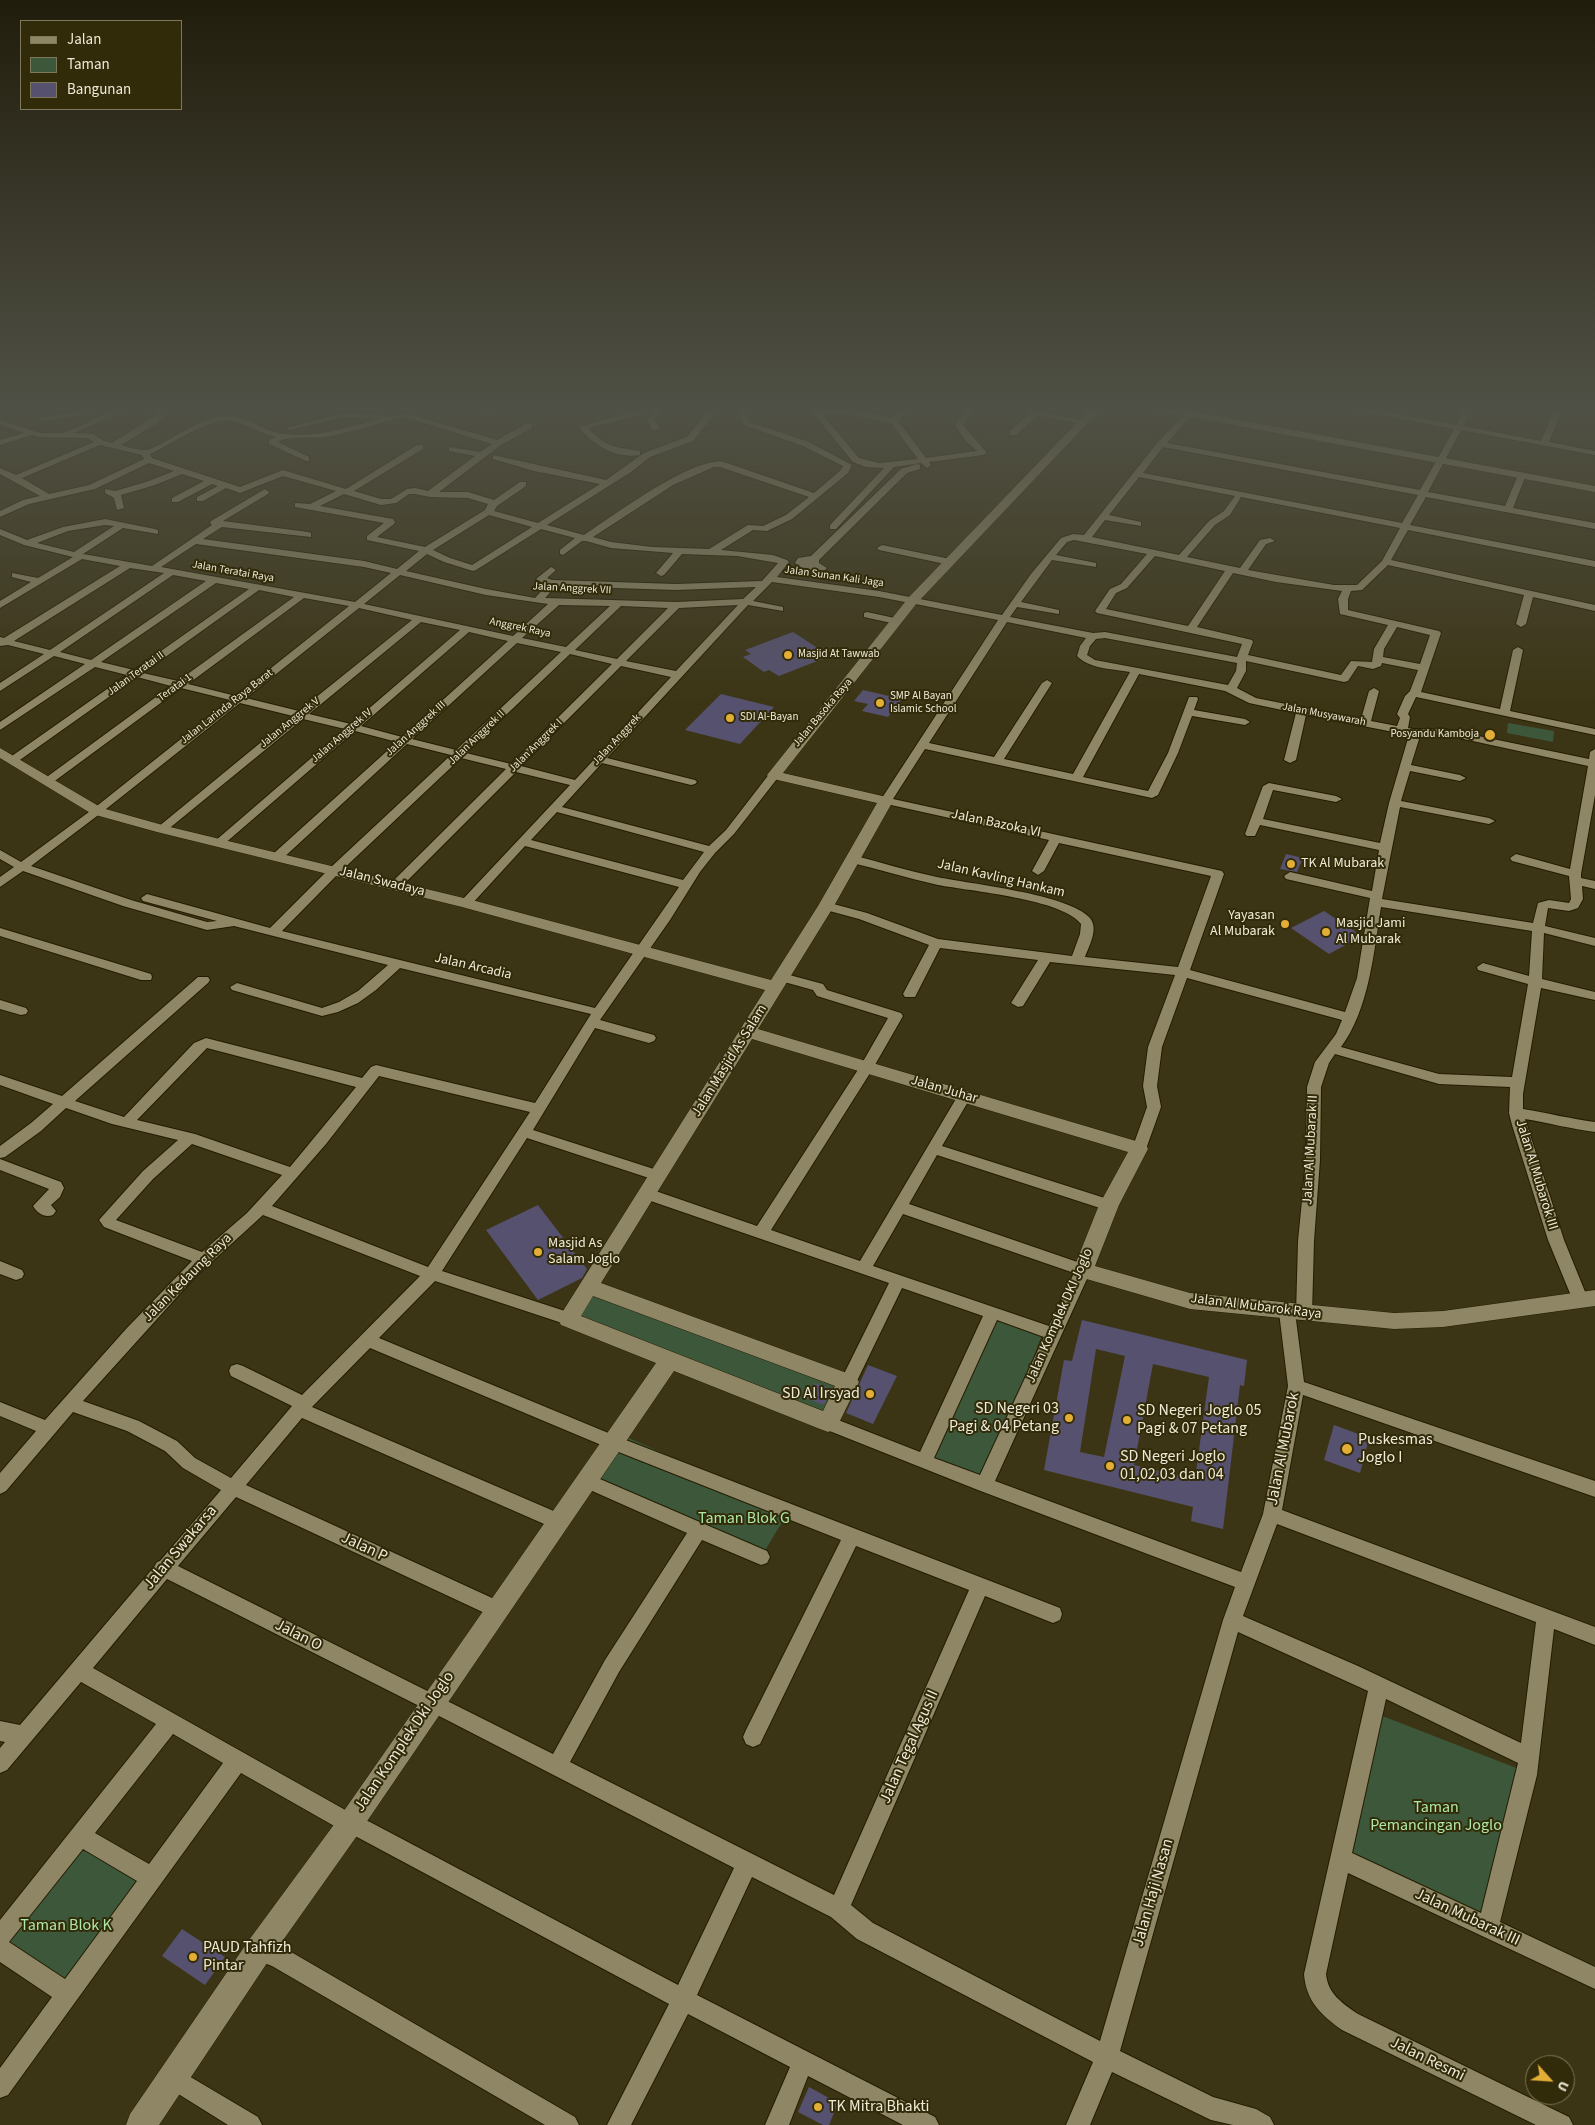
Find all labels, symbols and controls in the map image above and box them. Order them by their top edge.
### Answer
legend [20,20,182,110]
text: Jalan [67,29,101,50]
text: Taman [67,54,110,75]
text: Bangunan [67,79,131,100]
street label: Jalan Teratai Raya [191,558,275,586]
street label: Jalan Sunan Kali Jaga [783,563,885,591]
street label: Jalan Anggrek VII [532,580,612,598]
street label: Anggrek Raya [488,615,552,641]
place label: Masjid At Tawwab [798,648,880,662]
street label: Jalan Teratai II [105,649,167,699]
marker: Masjid At Tawwab [782,649,794,661]
street label: Jalan Larinda Raya Barat [178,667,276,747]
street label: Teratai 1 [155,671,195,705]
street label: Jalan Basoka Raya [791,676,855,750]
place label: SMP Al Bayan Islamic School [890,690,956,716]
street label: Jalan Anggrek V [258,695,322,751]
marker: SMP Al Bayan Islamic School [874,697,886,709]
street label: Jalan Anggrek III [383,699,449,759]
street label: Jalan Musyawarah [1281,700,1367,730]
street label: Jalan Anggrek IV [309,706,375,766]
street label: Jalan Anggrek II [446,708,508,768]
place label: SDI Al-Bayan [740,711,798,725]
street label: Jalan Anggrek [590,712,644,768]
marker: SDI Al-Bayan [724,712,736,724]
street label: Jalan Anggrek I [507,717,565,775]
place label: Posyandu Kamboja [1390,728,1479,742]
marker: Posyandu Kamboja [1483,728,1497,742]
street label: Jalan Bazoka VI [950,806,1042,842]
street label: Jalan Kavling Hankam [936,856,1066,902]
place label: TK Al Mubarak [1301,856,1384,872]
marker: TK Al Mubarak [1285,858,1297,870]
street label: Jalan Swadaya [338,863,426,901]
place label: Yayasan Al Mubarak [1210,908,1275,940]
place label: Masjid Jami Al Mubarak [1336,916,1405,949]
marker: Yayasan Al Mubarak [1279,918,1291,930]
marker: Masjid Jami Al Mubarak [1320,926,1332,938]
street label: Jalan Arcadia [433,950,513,984]
street label: Jalan Masjid As Salam [689,1002,771,1120]
street label: Jalan Juhar [909,1072,979,1108]
street label: Jalan Al Mubarak II [1300,1095,1322,1205]
street label: Jalan Al Mubarok III [1511,1118,1561,1232]
street label: Jalan Kedaung Raya [140,1230,236,1326]
place label: Masjid As Salam Joglo [548,1236,620,1268]
marker: Masjid As Salam Joglo [532,1246,544,1258]
street label: Jalan Komplek DKI Joglo [1023,1246,1097,1386]
street label: Jalan Al Mubarok Raya [1190,1291,1322,1323]
place label: SD Al Irsyad [782,1384,860,1404]
marker: SD Al Irsyad [864,1388,876,1400]
street label: Jalan Al Mubarok [1264,1391,1304,1507]
place label: SD Negeri 03 Pagi & 04 Petang [949,1399,1059,1437]
place label: SD Negeri Joglo 05 Pagi & 07 Petang [1137,1401,1261,1439]
marker: SD Negeri 03 Pagi & 04 Petang [1063,1412,1075,1424]
marker: SD Negeri Joglo 05 Pagi & 07 Petang [1121,1414,1133,1426]
place label: Puskesmas Joglo I [1358,1430,1433,1468]
marker: Puskesmas Joglo I [1340,1442,1354,1456]
place label: SD Negeri Joglo 01,02,03 dan 04 [1120,1447,1225,1485]
marker: SD Negeri Joglo 01,02,03 dan 04 [1104,1460,1116,1472]
street label: Jalan Swakarsa [140,1502,222,1594]
park label: Taman Blok G [698,1509,790,1529]
street label: Jalan P [338,1529,390,1567]
street label: Jalan O [271,1616,325,1656]
street label: Jalan Komplek Dki Joglo [351,1668,459,1816]
street label: Jalan Tegal Agus II [876,1687,944,1807]
park label: Taman Pemancingan Joglo [1370,1798,1502,1836]
street label: Jalan Haji Nasan [1129,1837,1179,1949]
street label: Jalan Mubarak III [1411,1885,1523,1951]
park label: Taman Blok K [20,1916,112,1936]
place label: PAUD Tahfizh Pintar [203,1938,291,1976]
marker: PAUD Tahfizh Pintar [187,1951,199,1963]
street label: Jalan Resmi [1387,2034,1467,2086]
north arrow [1525,2055,1575,2105]
text: U [1552,2078,1574,2095]
place label: TK Mitra Bhakti [828,2097,930,2117]
marker: TK Mitra Bhakti [812,2101,824,2113]

